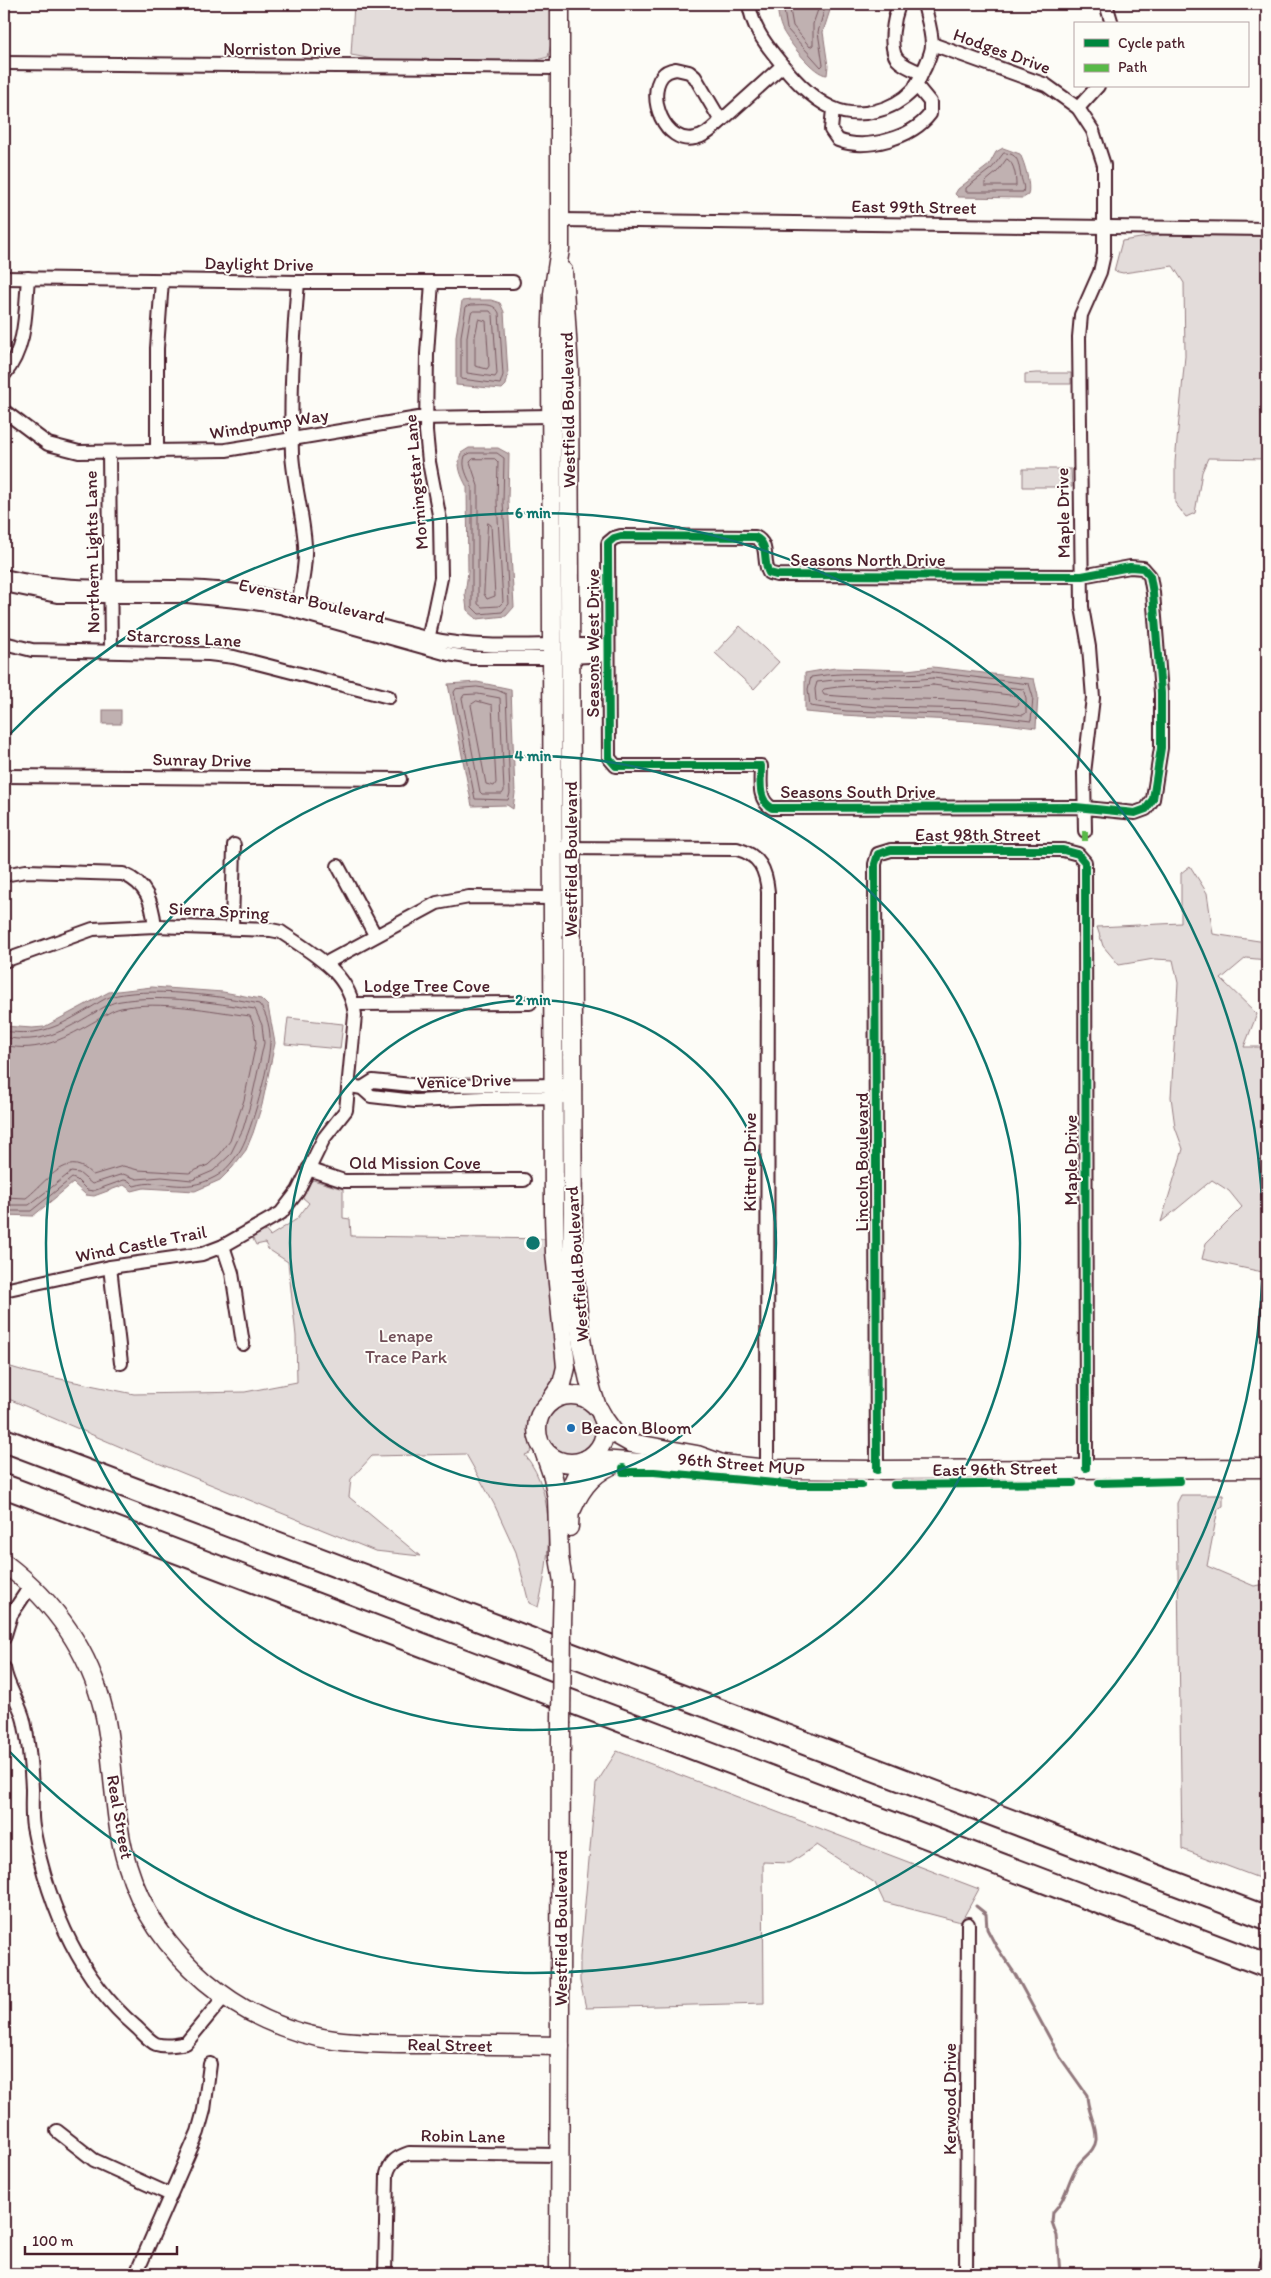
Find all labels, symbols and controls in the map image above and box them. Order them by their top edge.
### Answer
legend [1074,22,1248,88]
street label: Hodges Drive [950,23,1054,79]
text: Cycle path [1118,34,1185,52]
street label: Norriston Drive [223,38,341,60]
text: Path [1118,58,1147,76]
street label: East 99th Street [851,195,977,219]
street label: Daylight Drive [204,252,314,276]
street label: Westfield Boulevard [556,331,580,488]
street label: Windpump Way [208,404,331,444]
street label: Morningstar Lane [399,413,433,551]
street label: Maple Drive [1051,467,1075,559]
street label: Northern Lights Lane [80,470,104,634]
text: 6 min [515,504,552,522]
street label: Seasons North Drive [790,549,946,571]
street label: Seasons West Drive [582,569,604,717]
street label: Evenstar Boulevard [237,573,387,629]
street label: Starcross Lane [126,624,242,652]
text: 4 min [515,747,552,765]
street label: Sunray Drive [152,748,252,772]
street label: Westfield Boulevard [560,781,582,937]
street label: Seasons South Drive [780,781,936,803]
street label: East 98th Street [915,824,1041,846]
street label: Sierra Spring [168,897,271,925]
street label: Lodge Tree Cove [364,975,490,997]
text: 2 min [515,991,552,1009]
street label: Venice Drive [416,1068,512,1094]
street label: Lincoln Boulevard [851,1092,873,1232]
street label: Kittrell Drive [739,1112,761,1212]
street label: Maple Drive [1060,1115,1082,1205]
street label: Old Mission Cove [349,1152,481,1174]
street label: Westfield Boulevard [561,1185,593,1343]
street label: Wind Castle Trail [73,1220,209,1268]
centre of rings [524,1234,542,1252]
park label: Lenape Trace Park [365,1325,448,1368]
place label: Beacon Bloom [581,1417,692,1439]
marker: Beacon Bloom [565,1422,577,1434]
street label: 96th Street MUP [677,1447,805,1481]
street label: East 96th Street [932,1457,1058,1481]
street label: Real Street [102,1773,138,1861]
street label: Westfield Boulevard [550,1850,572,2006]
street label: Real Street [407,2033,493,2057]
street label: Kerwood Drive [939,2043,961,2155]
street label: Robin Lane [420,2124,506,2148]
scale bar [25,2223,178,2255]
text: 100 m [32,2232,74,2250]

